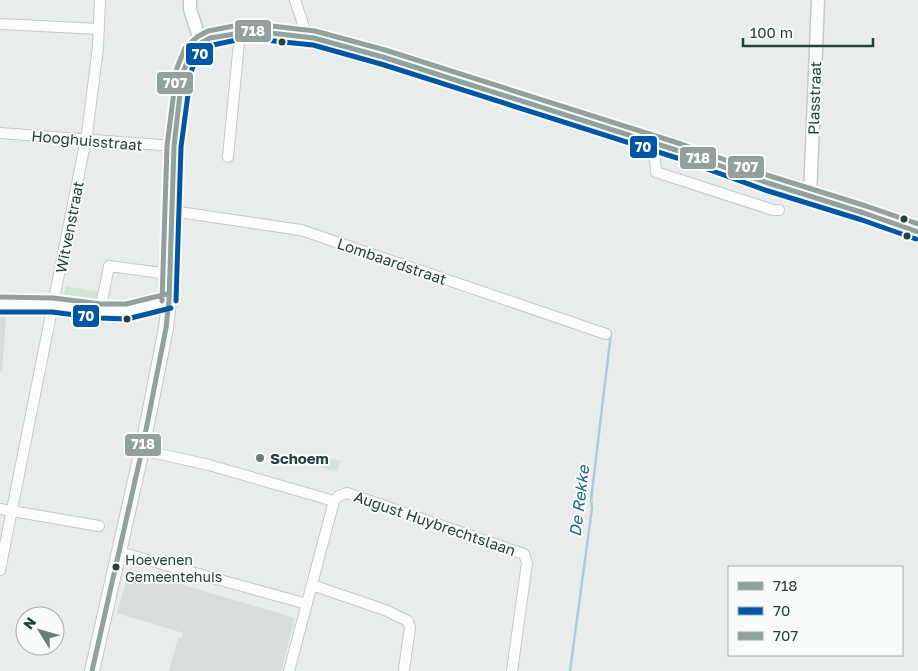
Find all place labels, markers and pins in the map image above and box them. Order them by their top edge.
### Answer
unlabelled marker [277,37,287,47]
unlabelled marker [899,214,909,224]
unlabelled marker [902,231,912,241]
unlabelled marker [122,314,132,324]
place label: Schoem [270,449,329,467]
marker: Schoem [254,452,266,464]
place label: Hoevenen Gemeentehuis [125,551,222,585]
marker: Hoevenen Gemeentehuis [111,562,121,572]

